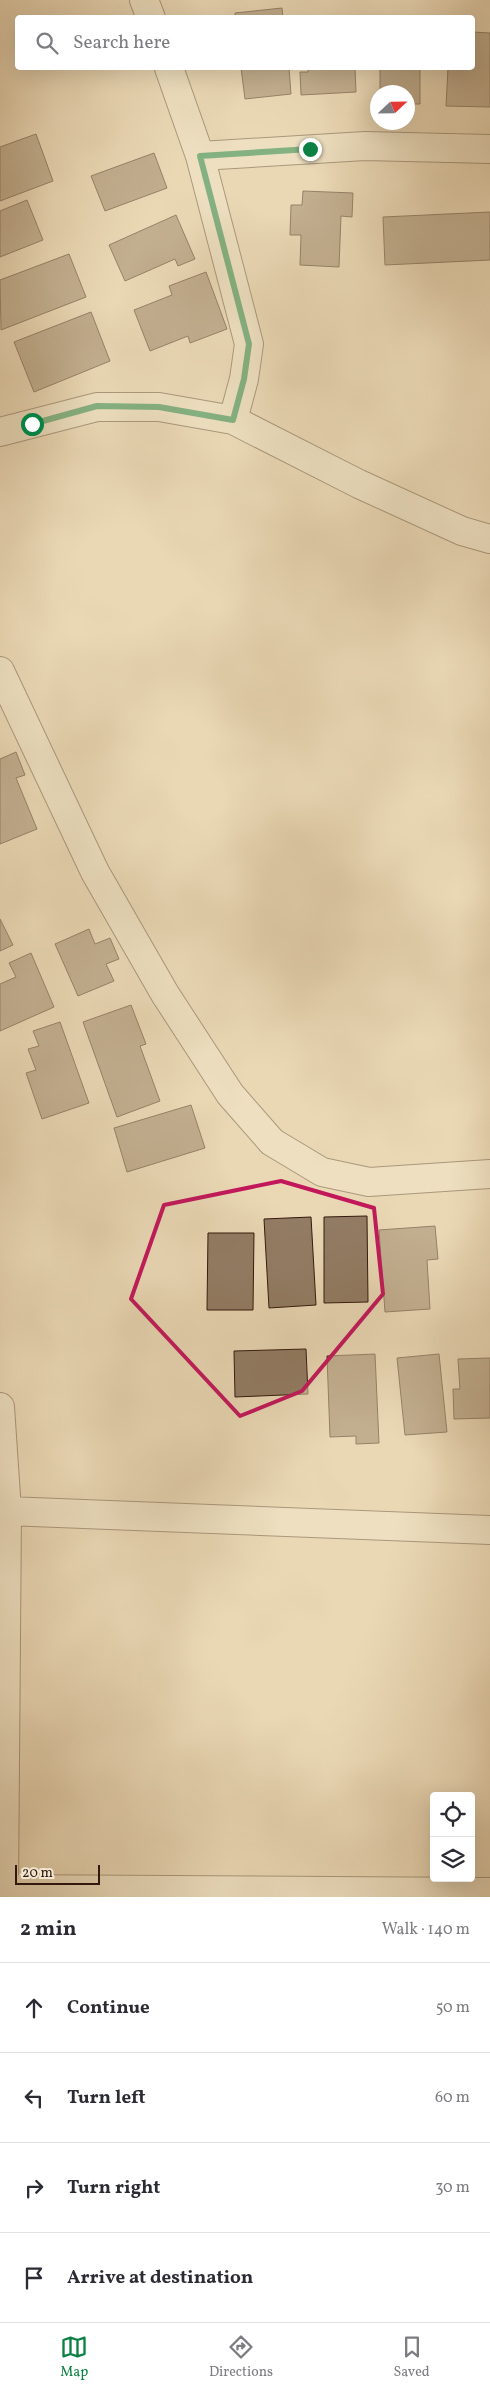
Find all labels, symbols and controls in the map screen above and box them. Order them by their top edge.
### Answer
search box [15,15,475,70]
icon: search [33,29,61,57]
text: Search here [73,30,170,56]
north arrow [370,85,415,130]
route end [299,138,322,161]
route start [21,413,44,436]
map controls [430,1792,475,1882]
button: locate [430,1792,475,1837]
button: layers [430,1837,475,1882]
scale bar [15,1862,100,1885]
text: 20 m [22,1864,53,1883]
text: 2 min [20,1915,77,1944]
text: Walk · 140 m [382,1919,470,1941]
icon: ahead [20,1994,48,2022]
text: Continue [67,1995,150,2021]
text: 50 m [436,1997,470,2019]
icon: left [20,2084,48,2112]
text: Turn left [67,2085,146,2111]
text: 60 m [435,2087,470,2109]
icon: right [20,2174,48,2202]
text: Turn right [67,2175,160,2201]
text: 30 m [435,2177,470,2199]
icon: arrive [20,2264,48,2292]
text: Arrive at destination [67,2265,253,2291]
tab: Map [60,2333,88,2382]
tab: Directions [209,2333,273,2382]
tab: Saved [394,2333,430,2382]

